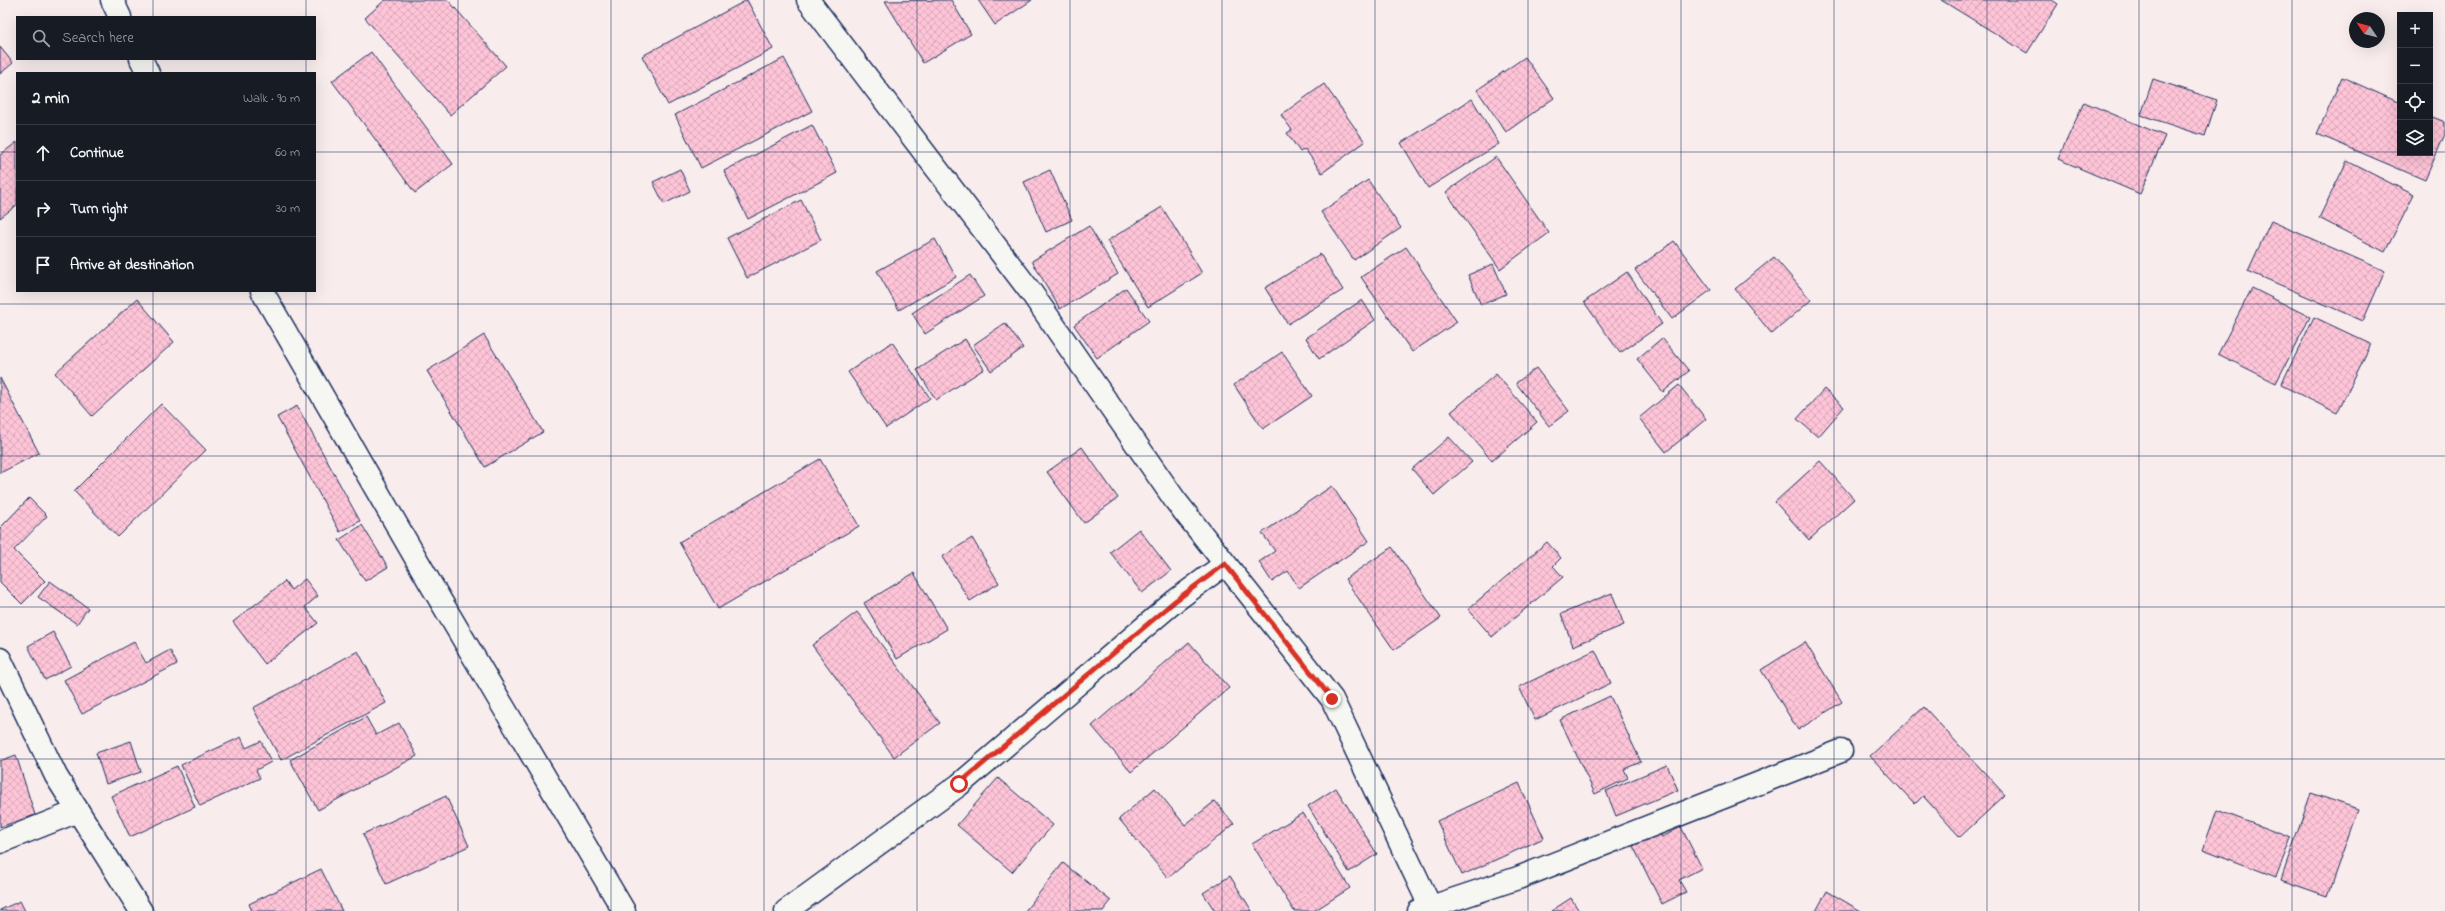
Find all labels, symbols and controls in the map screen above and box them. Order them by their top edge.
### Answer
north arrow [2349,12,2385,48]
map controls [2397,12,2433,156]
button: + [2397,12,2433,48]
search box [16,16,316,60]
icon: search [30,27,52,49]
text: Search here [62,27,134,49]
button: − [2397,48,2433,84]
button: locate [2397,84,2433,120]
text: 2 min [32,86,69,111]
text: Walk · 90 m [243,89,300,108]
button: layers [2397,120,2433,156]
icon: ahead [32,142,54,164]
text: Continue [70,142,124,164]
text: 60 m [275,143,300,162]
icon: right [32,198,54,220]
text: Turn right [70,198,128,220]
text: 30 m [276,199,300,218]
icon: arrive [32,254,54,276]
text: Arrive at destination [70,254,194,276]
route end [1323,690,1341,708]
route start [950,775,968,793]

